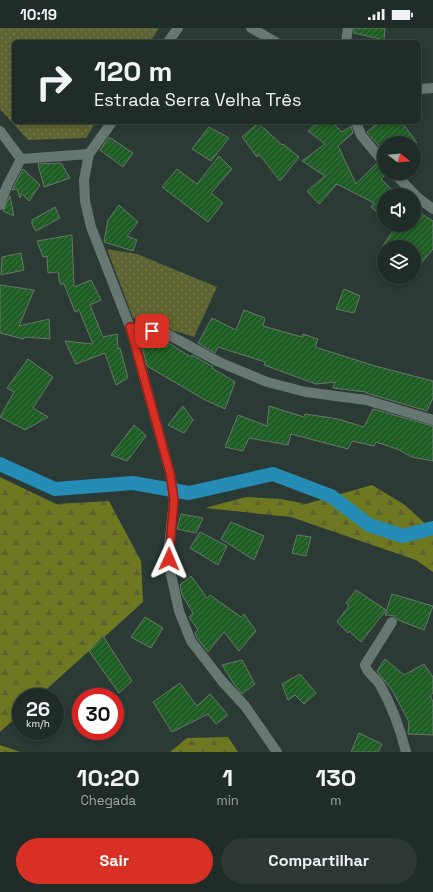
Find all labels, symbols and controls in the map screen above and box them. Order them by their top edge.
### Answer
text: 10:19 [20,5,57,24]
text: 120 m [94,53,172,89]
icon: right [28,56,80,108]
text: Estrada Serra Velha Três [94,88,301,111]
north arrow [377,136,421,180]
map controls [377,136,421,284]
button: sound [377,188,421,232]
button: layers [377,240,421,284]
pin [135,314,169,348]
icon: arrive [141,320,163,342]
position arrow [148,538,190,580]
speed limit sign: 30 [72,688,124,740]
text: 26 [26,696,50,722]
text: km/h [26,717,50,730]
text: 10:20 [77,762,140,793]
text: 1 [222,762,233,793]
text: 130 [315,762,356,793]
text: Chegada [80,792,136,809]
text: min [217,792,239,809]
text: m [330,792,342,809]
button: Sair [16,838,213,884]
button: Compartilhar [221,838,417,884]

